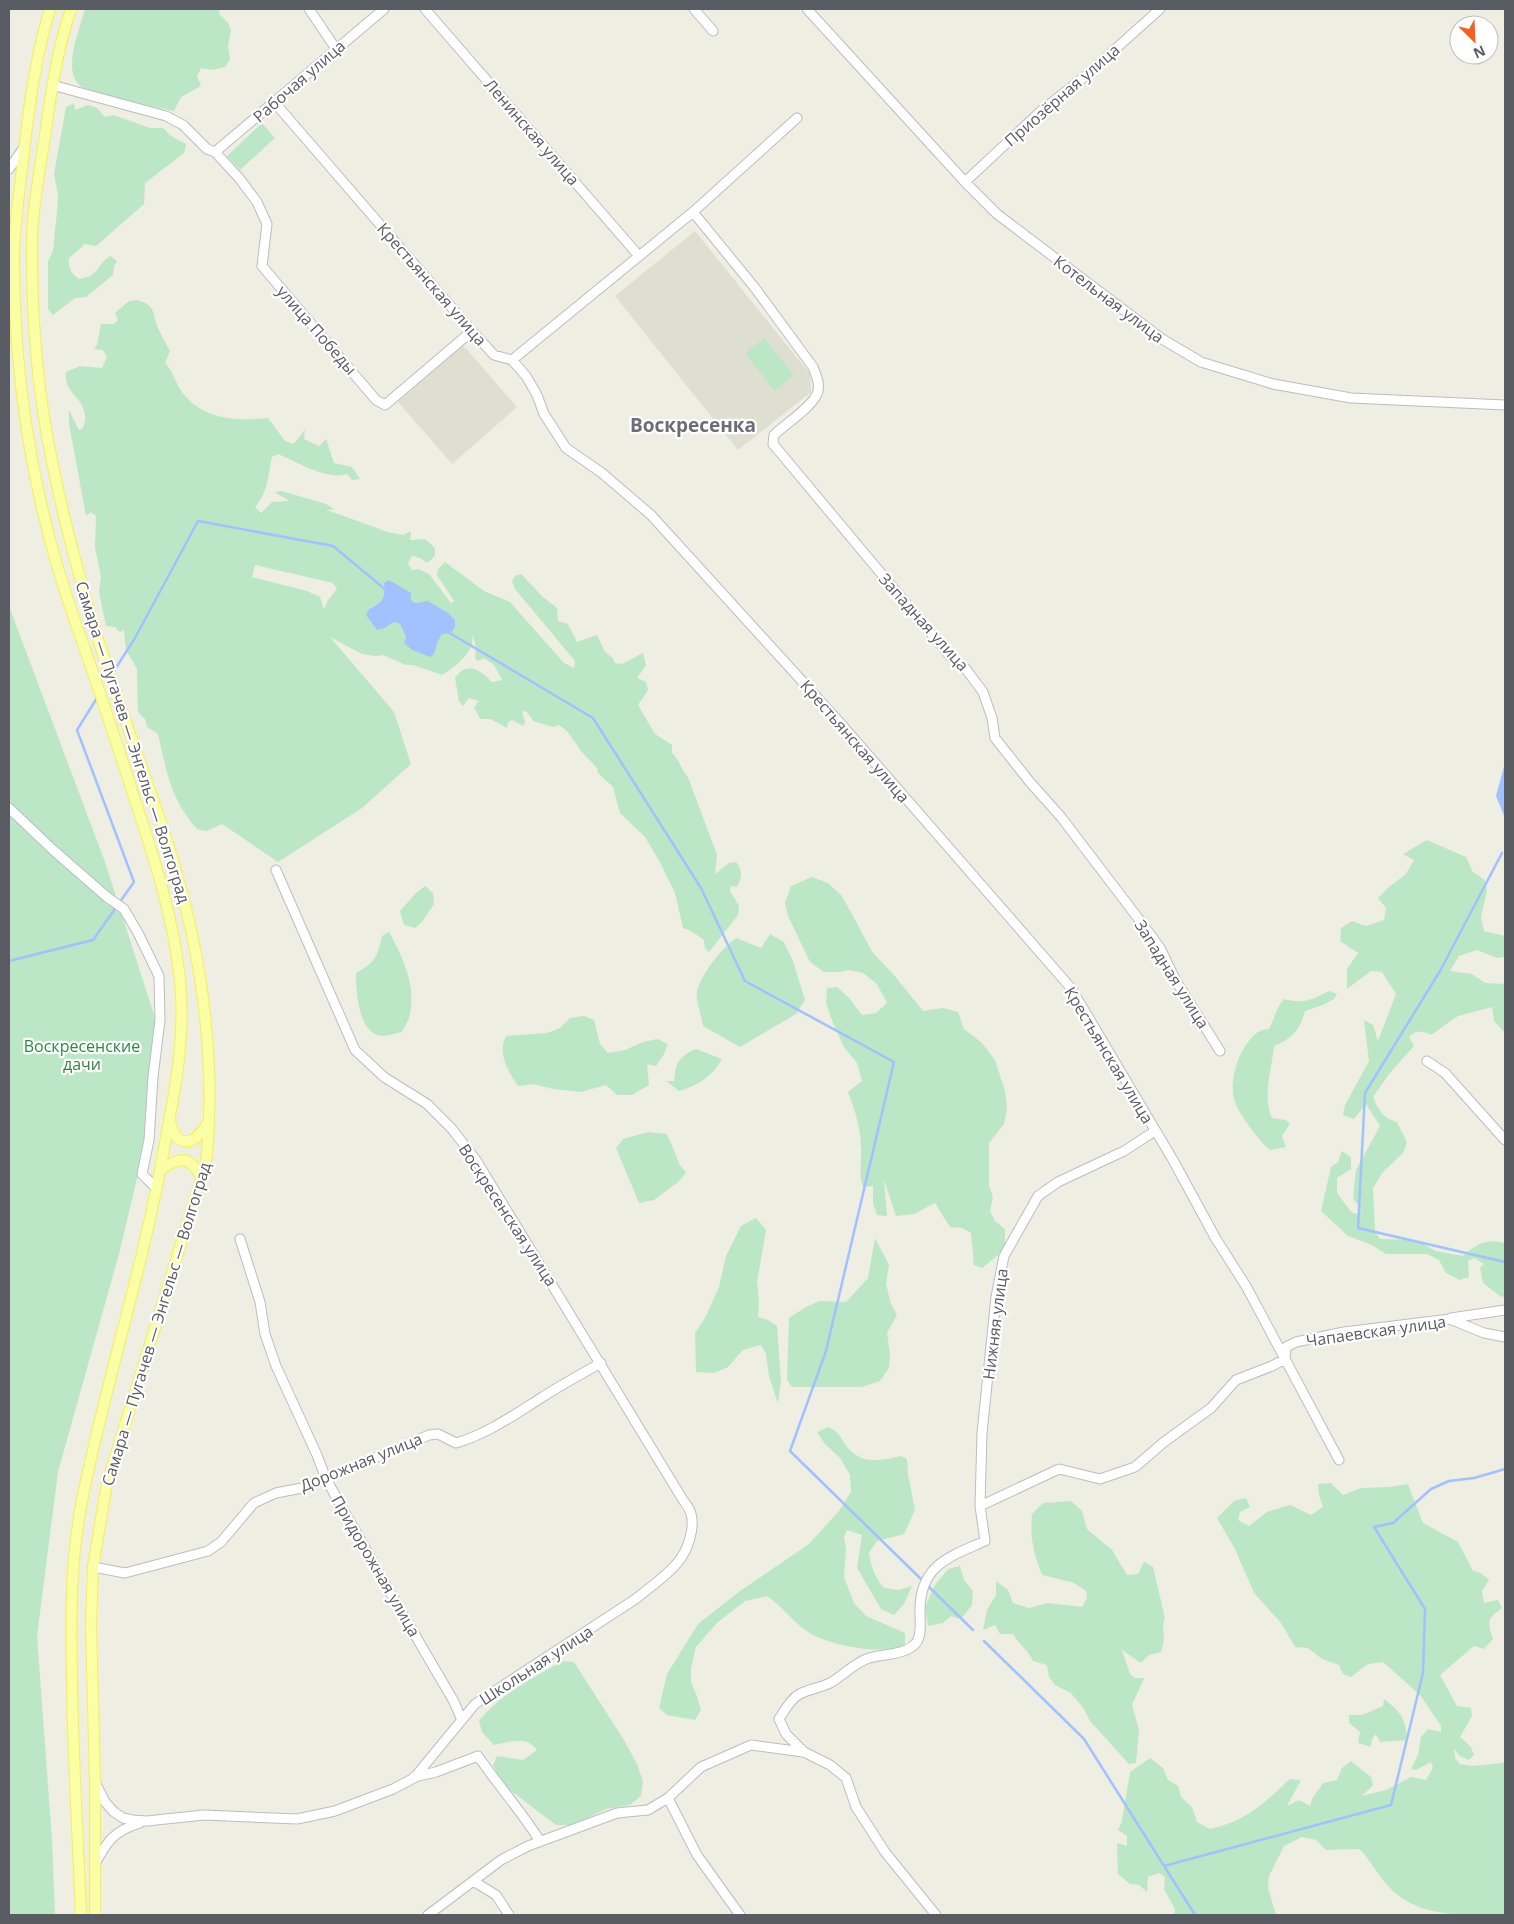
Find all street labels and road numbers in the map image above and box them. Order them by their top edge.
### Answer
street label: Рабочая улица [248,35,350,127]
street label: Приозёрная улица [1000,39,1124,151]
street label: Ленинская улица [479,74,585,190]
street label: Крестьянская улица [372,218,492,350]
street label: Котельная улица [1049,250,1169,348]
street label: улица Победы [272,281,362,379]
street label: Западная улица [874,568,974,676]
street label: Самара — Пугачев — Энгельс — Волгоград [70,578,196,906]
street label: Крестьянская улица [795,675,915,807]
street label: Западная улица [1130,915,1214,1033]
street label: Крестьянская улица [1059,982,1159,1128]
street label: Воскресенская улица [454,1140,562,1290]
street label: Самара — Пугачев — Энгельс — Волгоград [96,1159,216,1489]
street label: Нижняя улица [977,1267,1013,1381]
street label: Чапаевская улица [1305,1310,1447,1352]
street label: Дорожная улица [297,1427,425,1497]
street label: Придорожная улица [327,1491,425,1641]
street label: Школьная улица [475,1620,597,1710]

